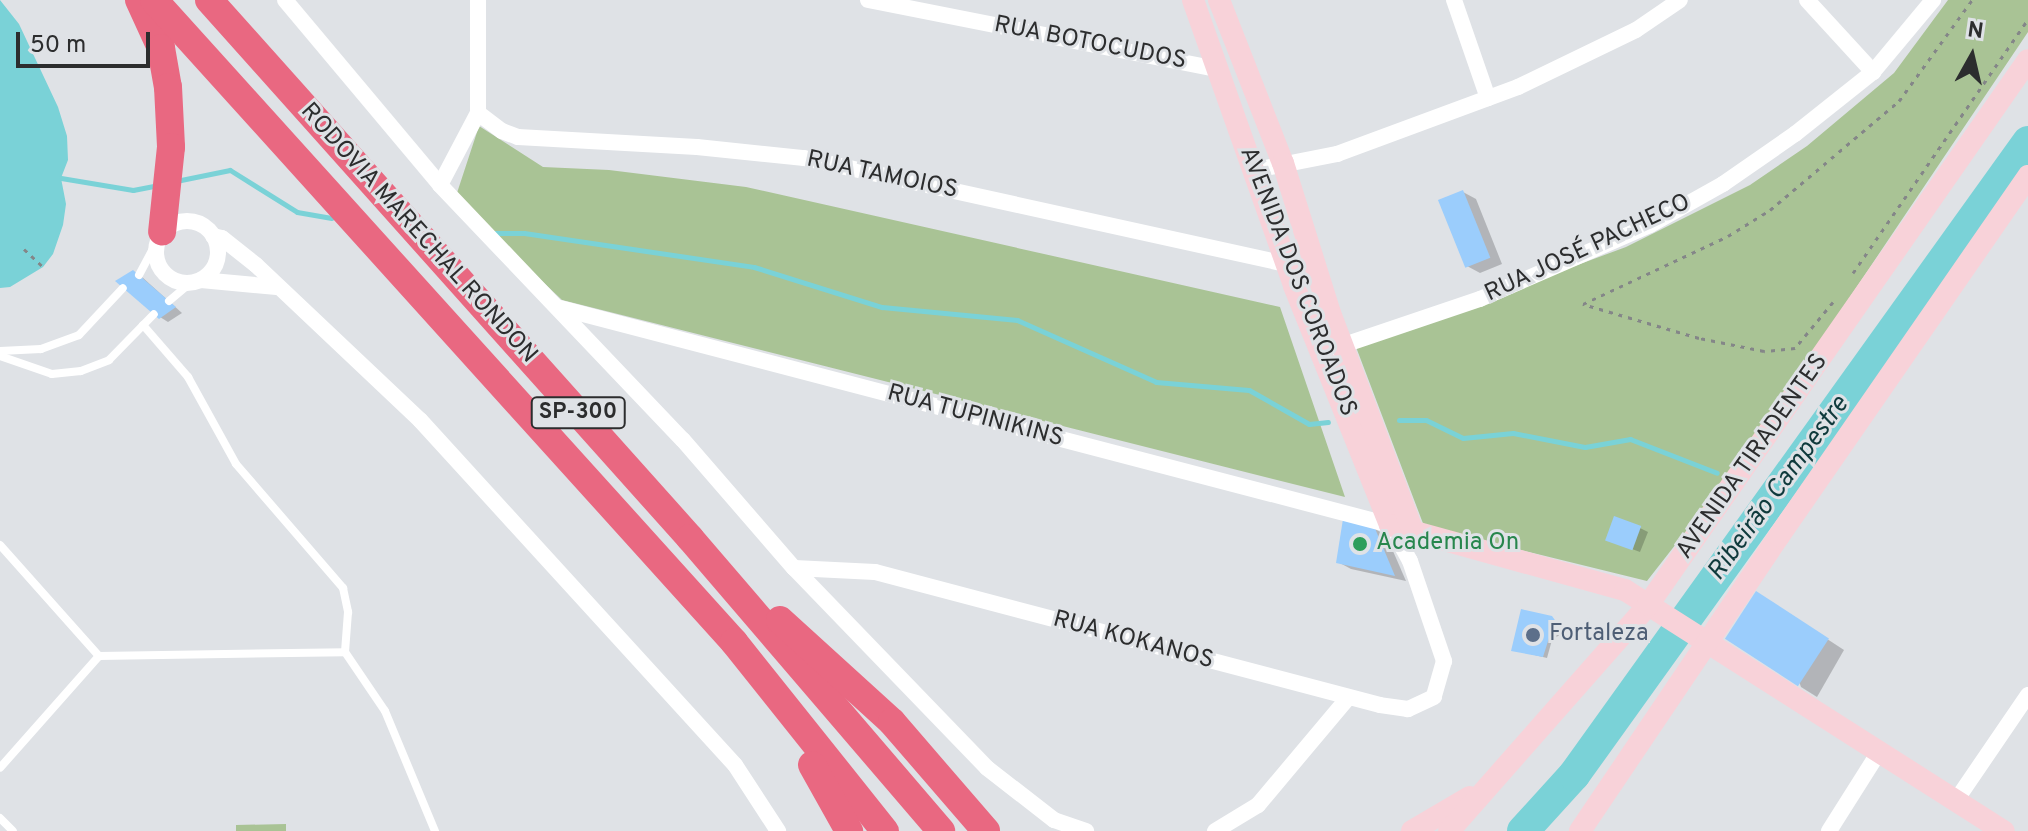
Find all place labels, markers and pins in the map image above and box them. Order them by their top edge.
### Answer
place label: Academia On [1376,530,1519,558]
marker: Academia On [1351,535,1369,553]
place label: Fortaleza [1549,621,1649,649]
marker: Fortaleza [1524,626,1542,644]

